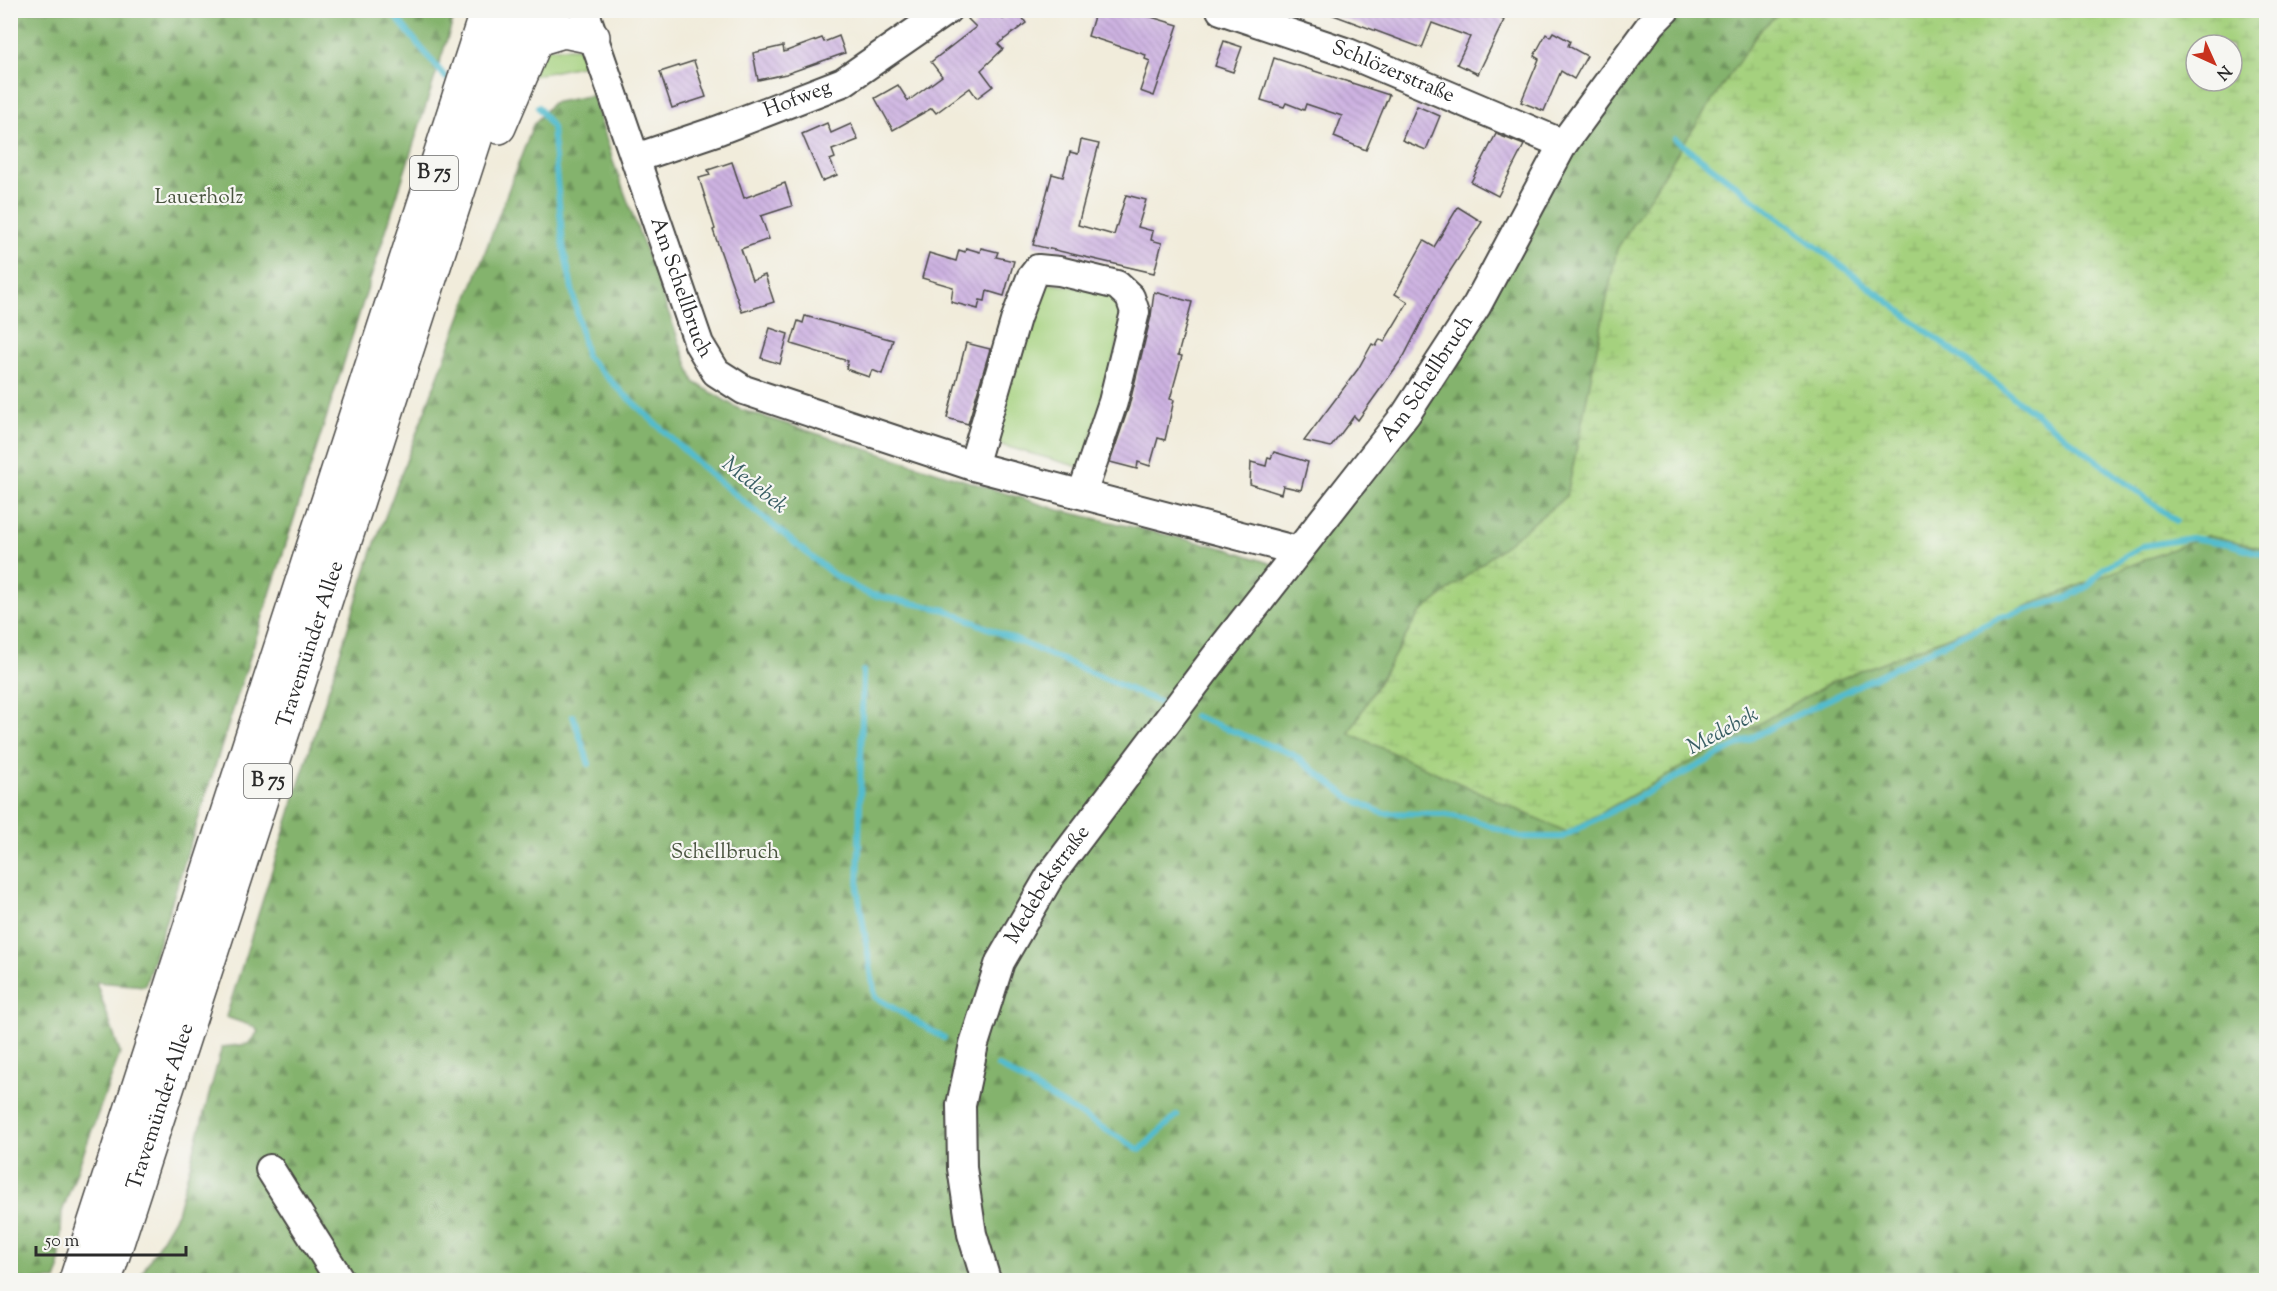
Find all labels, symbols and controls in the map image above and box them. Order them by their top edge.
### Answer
street label: Schlözerstraße [1328,33,1459,111]
north arrow [2184,33,2244,93]
text: N [2210,59,2235,85]
street label: Hofweg [759,73,836,126]
road number: B 75 [410,156,458,190]
park label: Lauerholz [155,183,244,213]
street label: Am Schellbruch [641,213,719,364]
street label: Am Schellbruch [1374,310,1481,449]
water label: Medebek [714,449,794,523]
street label: Travemünder Allee [270,557,352,732]
water label: Medebek [1681,700,1765,764]
road number: B 75 [244,764,292,798]
street label: Medebekstraße [998,819,1098,950]
park label: Schellbruch [671,838,779,868]
street label: Travemünder Allee [120,1020,202,1194]
scale bar [36,1219,186,1257]
text: 50 m [44,1229,80,1255]

